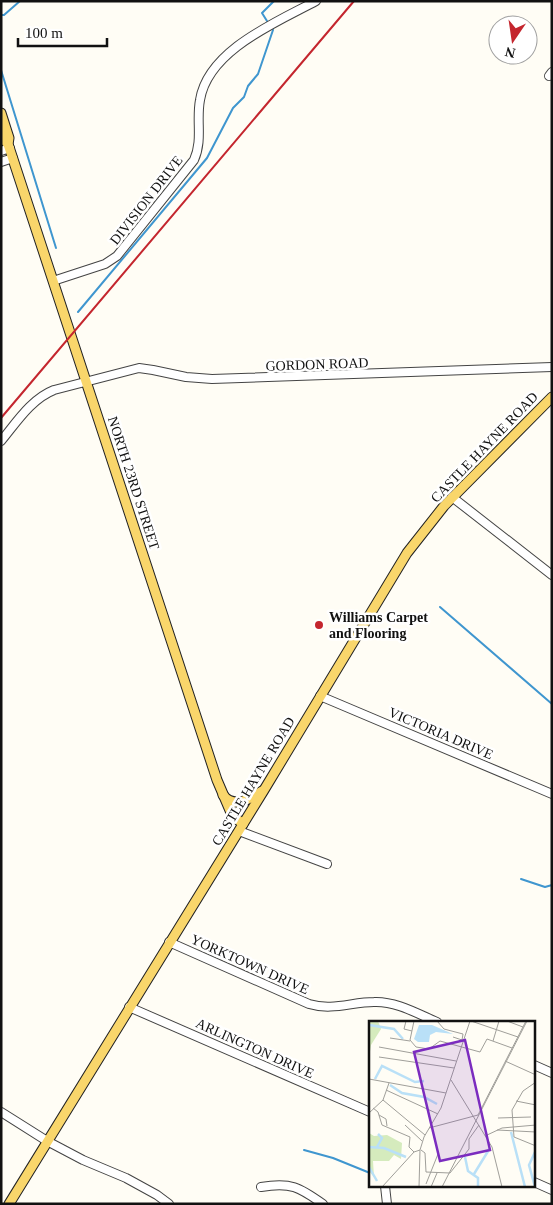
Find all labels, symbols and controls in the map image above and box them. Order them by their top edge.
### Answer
scale bar [18,15,106,47]
north arrow [488,15,538,65]
text: 100 m [25,25,63,41]
text: N [504,44,517,61]
street label: DIVISION DRIVE [107,153,186,248]
street label: GORDON ROAD [265,355,369,374]
street label: CASTLE HAYNE ROAD [428,389,541,506]
street label: NORTH 23RD STREET [105,415,162,552]
place label: Williams Carpet and Flooring [329,610,428,641]
marker: Williams Carpet and Flooring [313,619,325,631]
street label: VICTORIA DRIVE [386,705,495,762]
street label: CASTLE HAYNE ROAD [209,714,298,848]
street label: YORKTOWN DRIVE [188,932,311,997]
street label: ARLINGTON DRIVE [193,1016,316,1081]
inset map [369,1021,536,1188]

